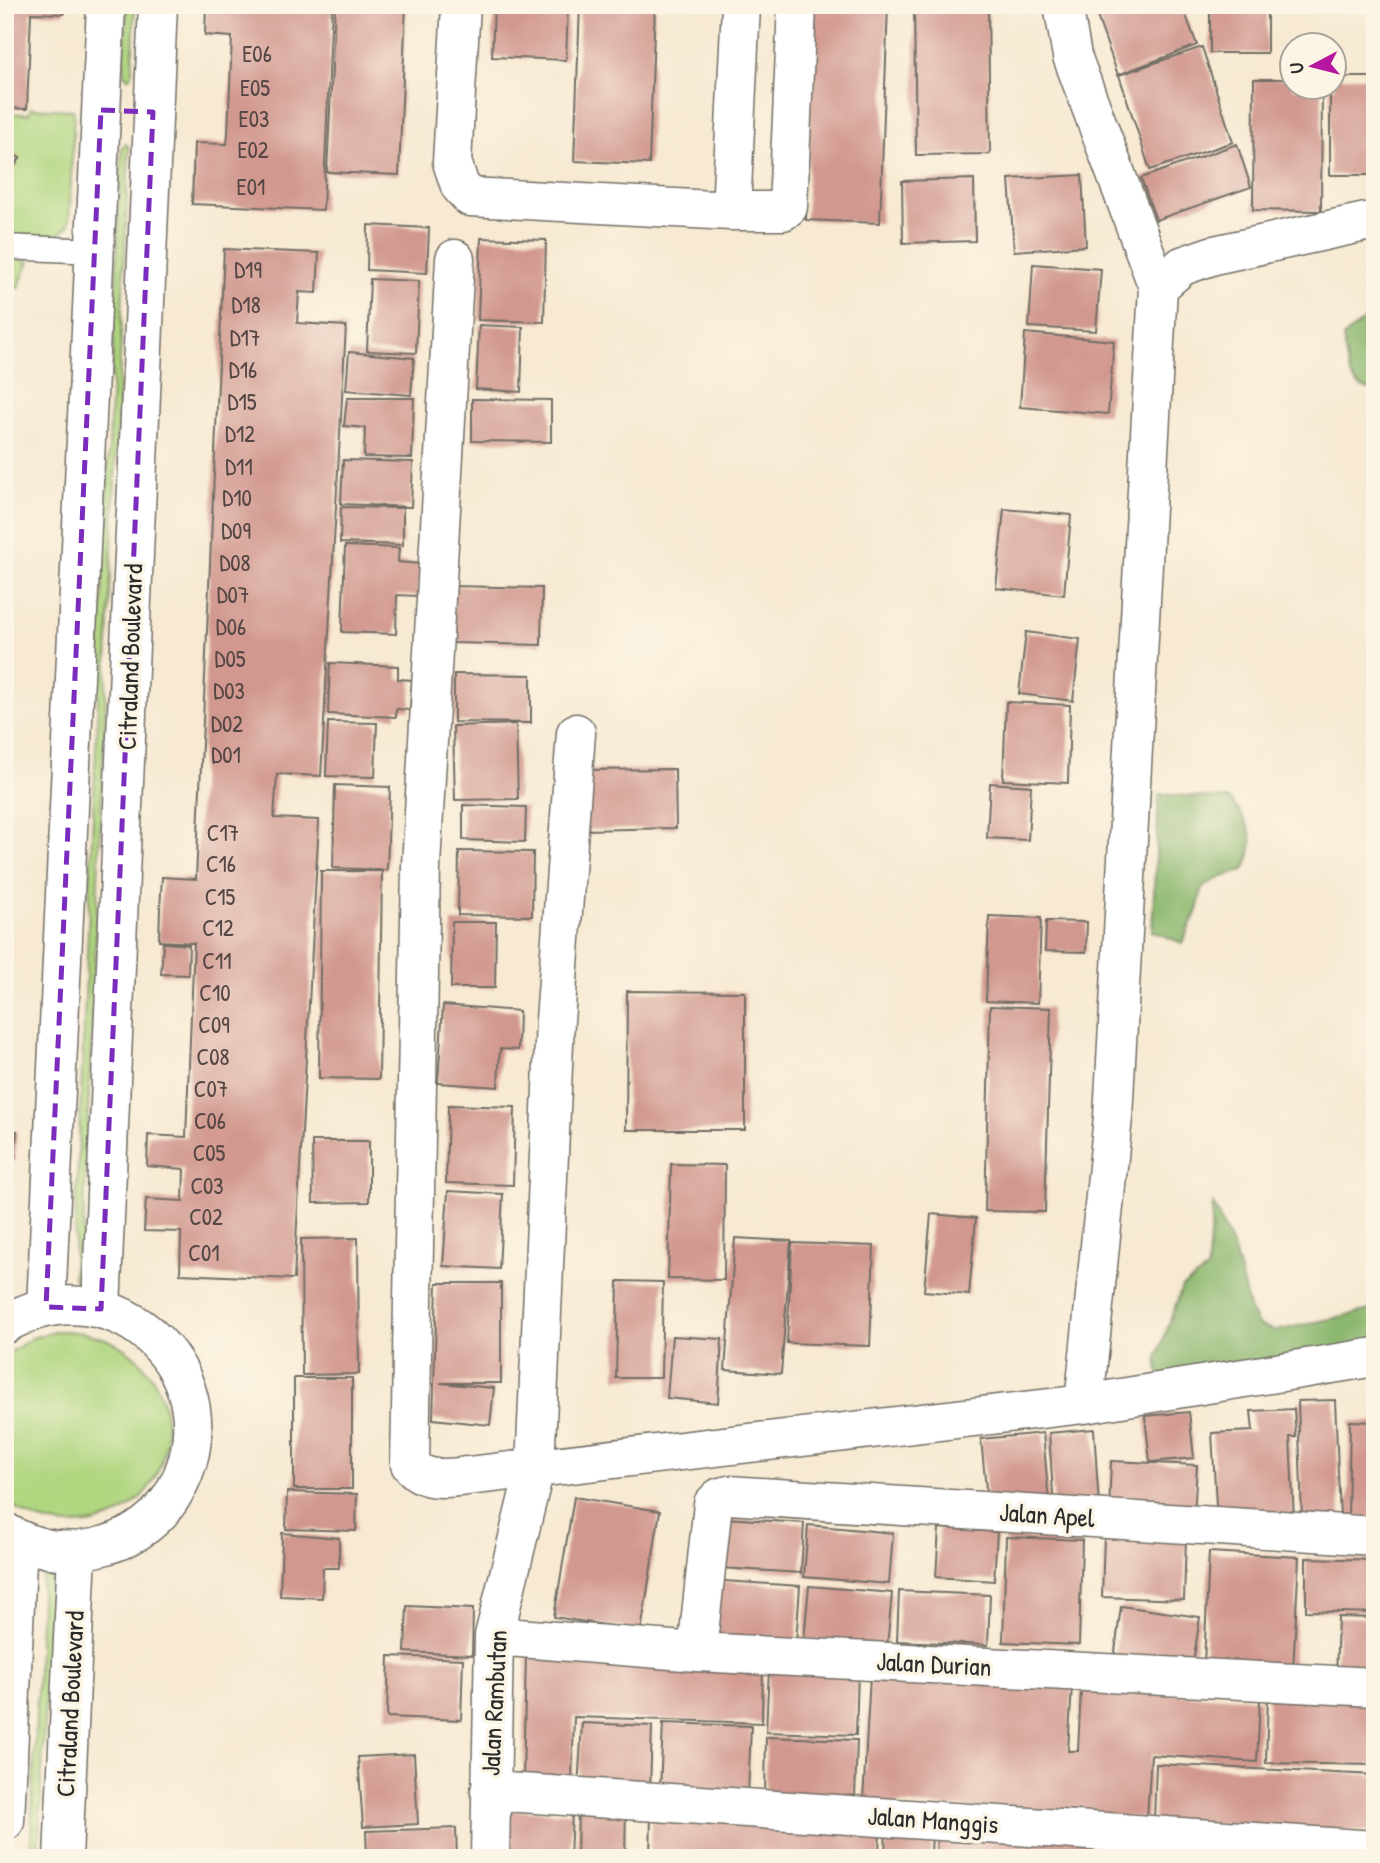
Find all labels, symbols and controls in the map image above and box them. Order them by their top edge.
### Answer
north arrow [1278,32,1348,102]
house number: E06 [242,38,272,69]
text: U [1283,61,1310,75]
house number: E05 [240,72,270,103]
house number: E03 [239,103,269,134]
house number: E02 [237,134,269,165]
house number: E01 [237,171,265,202]
house number: D19 [234,254,262,285]
house number: D18 [231,289,261,320]
house number: D17 [230,322,260,353]
house number: D16 [229,354,257,385]
house number: D15 [227,386,257,417]
house number: D12 [225,418,255,449]
house number: D11 [225,451,253,482]
house number: D10 [222,482,252,513]
house number: D09 [221,515,251,546]
house number: D08 [219,547,251,578]
street label: Citraland Boulevard [109,563,150,751]
house number: D07 [217,579,249,610]
house number: D06 [216,611,246,642]
house number: D05 [215,643,246,674]
house number: D03 [213,675,245,706]
house number: D02 [211,708,243,739]
house number: D01 [211,739,241,770]
house number: C17 [207,817,239,848]
house number: C16 [206,848,236,879]
house number: C15 [205,881,236,912]
house number: C12 [202,912,234,943]
house number: C11 [202,945,232,976]
house number: C10 [199,977,231,1008]
house number: C09 [198,1009,230,1040]
house number: C08 [197,1041,229,1072]
house number: C07 [194,1073,228,1104]
house number: C06 [194,1105,226,1136]
house number: C05 [193,1137,226,1168]
house number: C03 [190,1170,224,1201]
house number: C02 [189,1201,223,1232]
house number: C01 [188,1237,220,1268]
street label: Jalan Apel [998,1494,1096,1535]
street label: Citraland Boulevard [47,1610,92,1798]
street label: Jalan Rambutan [472,1629,515,1777]
street label: Jalan Durian [876,1643,992,1684]
street label: Jalan Manggis [866,1797,1000,1842]

